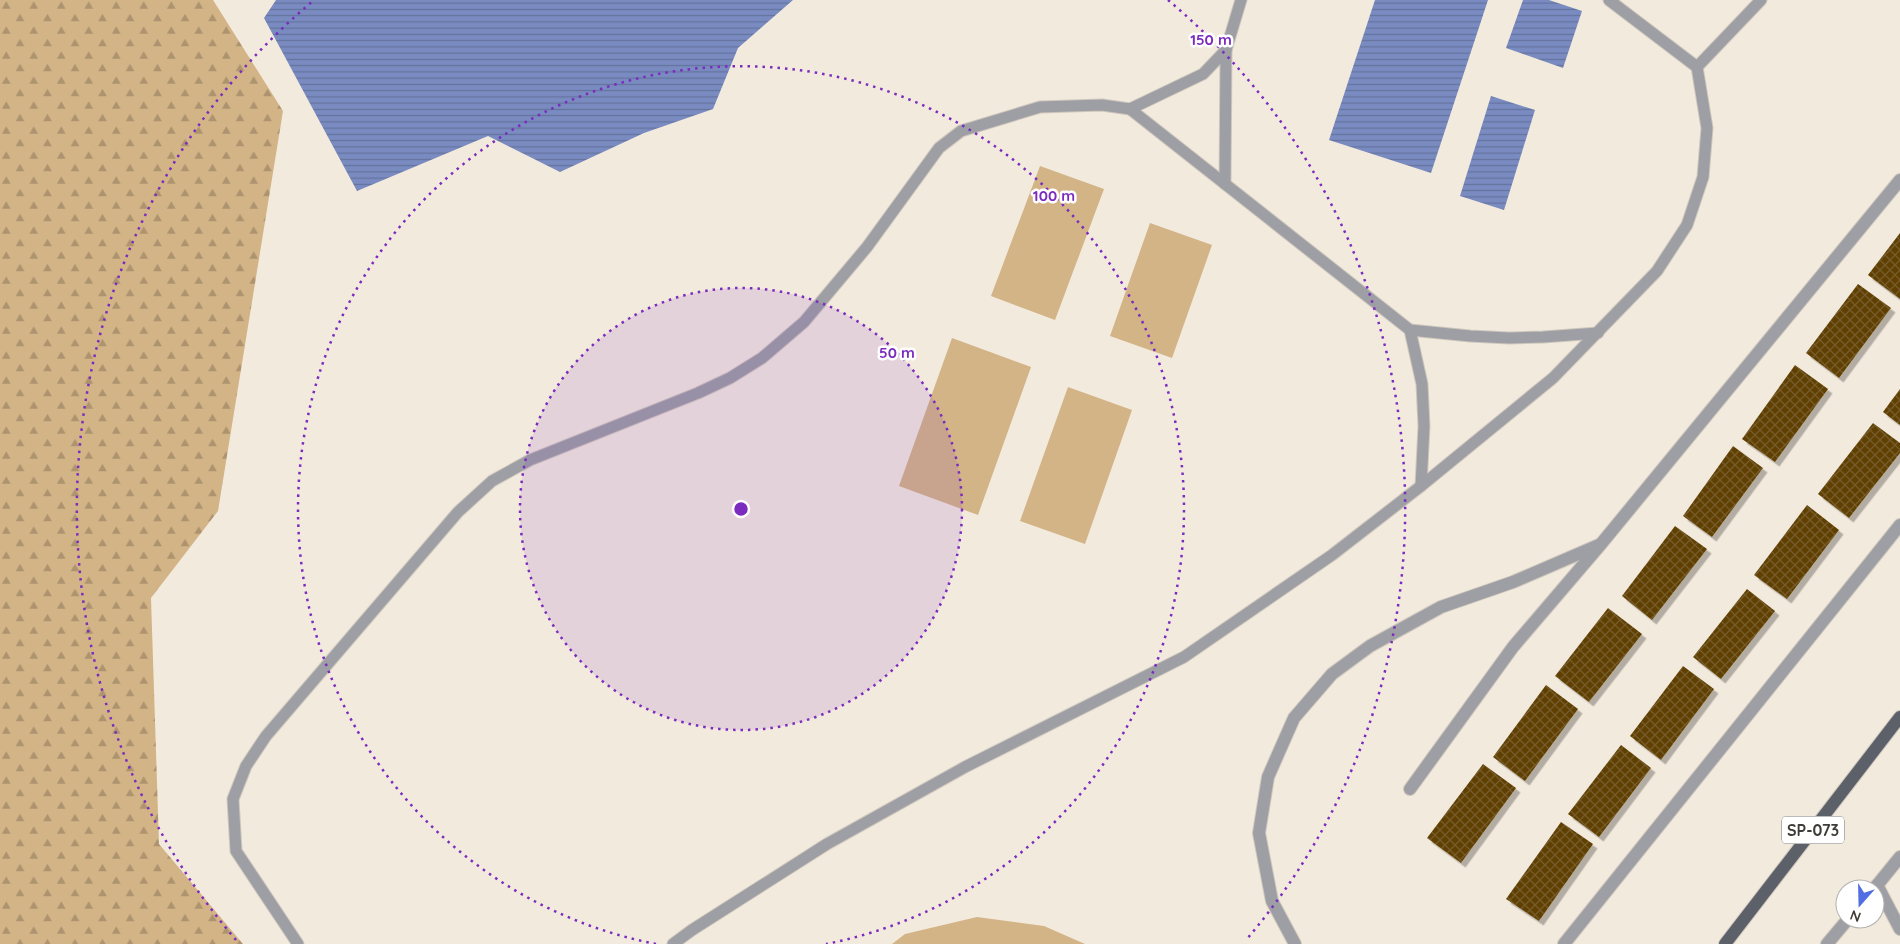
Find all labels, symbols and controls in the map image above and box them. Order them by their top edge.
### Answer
text: 150 m [1190,30,1232,49]
text: 100 m [1033,186,1075,205]
text: 50 m [879,343,915,362]
centre of rings [732,500,750,518]
road number: SP-073 [1782,816,1844,844]
north arrow [1835,879,1885,929]
text: N [1848,906,1863,926]

